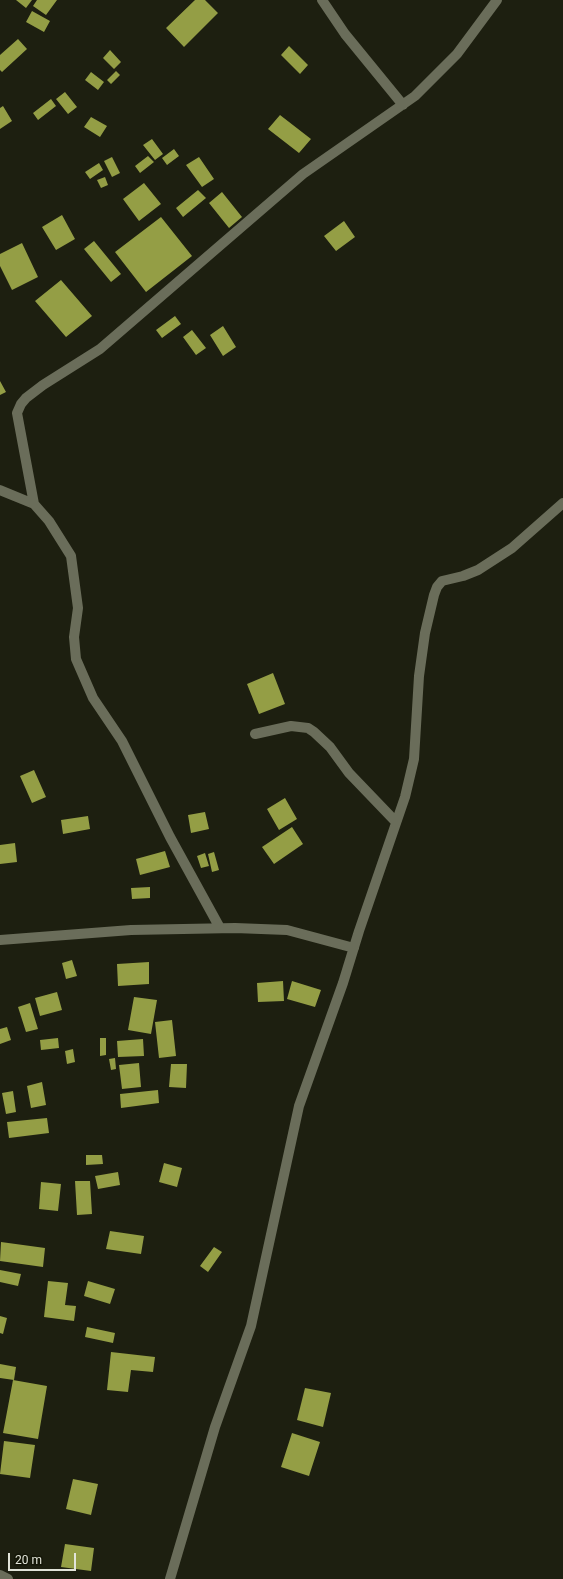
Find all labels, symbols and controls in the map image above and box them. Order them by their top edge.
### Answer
scale bar [10,1545,78,1571]
text: 20 m [15,1553,42,1567]

